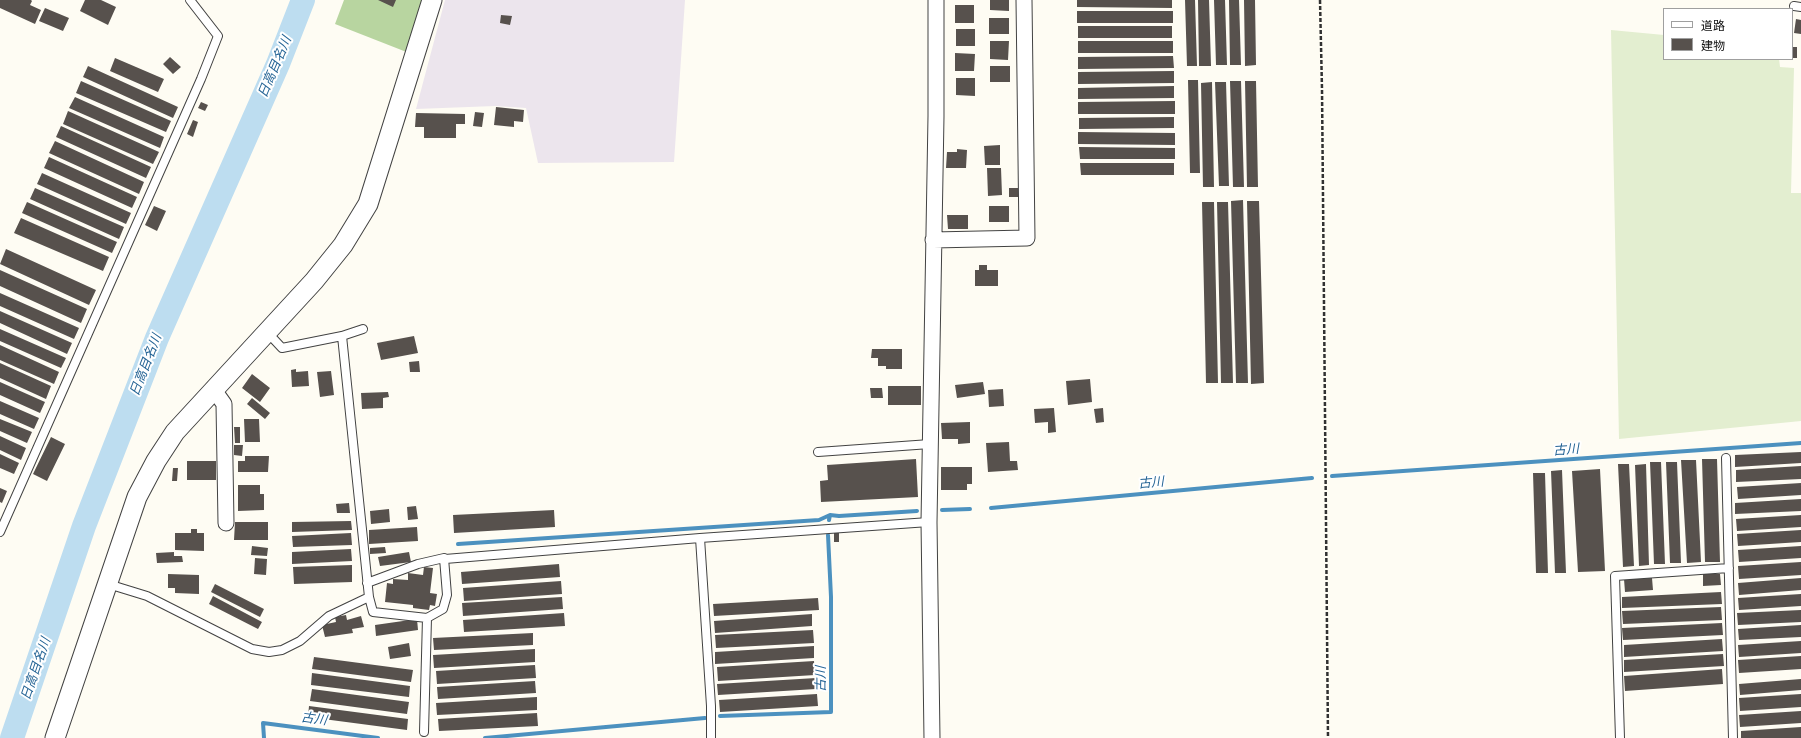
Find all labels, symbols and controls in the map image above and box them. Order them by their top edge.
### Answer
legend [1663,8,1793,60]
text: 道路 [1701,18,1725,33]
water label: 日高目名川 [255,34,295,100]
text: 建物 [1701,38,1725,53]
water label: 日高目名川 [127,332,165,398]
water label: 古川 [1552,441,1580,459]
water label: 古川 [1137,474,1165,492]
water label: 日高目名川 [18,636,54,702]
water label: 古川 [813,666,829,692]
water label: 古川 [300,709,328,729]

